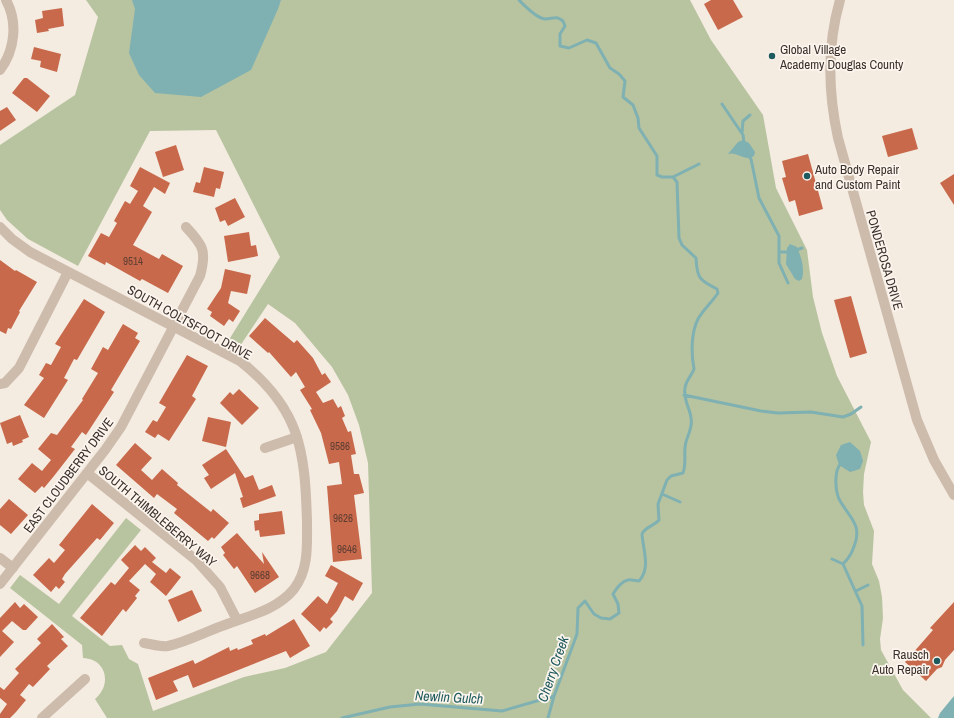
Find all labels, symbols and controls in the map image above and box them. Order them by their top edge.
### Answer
place label: Global Village Academy Douglas County [779,41,904,73]
marker: Global Village Academy Douglas County [767,51,777,61]
place label: Auto Body Repair and Custom Paint [814,161,900,193]
marker: Auto Body Repair and Custom Paint [802,171,812,181]
street label: PONDEROSA DRIVE [862,208,907,312]
house number: 9514 [123,254,143,268]
street label: SOUTH COLTSFOOT DRIVE [124,281,255,364]
street label: EAST CLOUDBERRY DRIVE [20,414,117,536]
house number: 9586 [330,439,350,453]
street label: SOUTH THIMBLEBERRY WAY [95,462,220,571]
house number: 9626 [333,511,353,525]
house number: 9646 [337,542,357,556]
house number: 9668 [250,568,270,582]
water label: Cherry Creek [533,633,573,704]
place label: Rausch Auto Repair [871,646,929,678]
marker: Rausch Auto Repair [932,656,942,666]
water label: Newlin Gulch [414,686,484,708]

